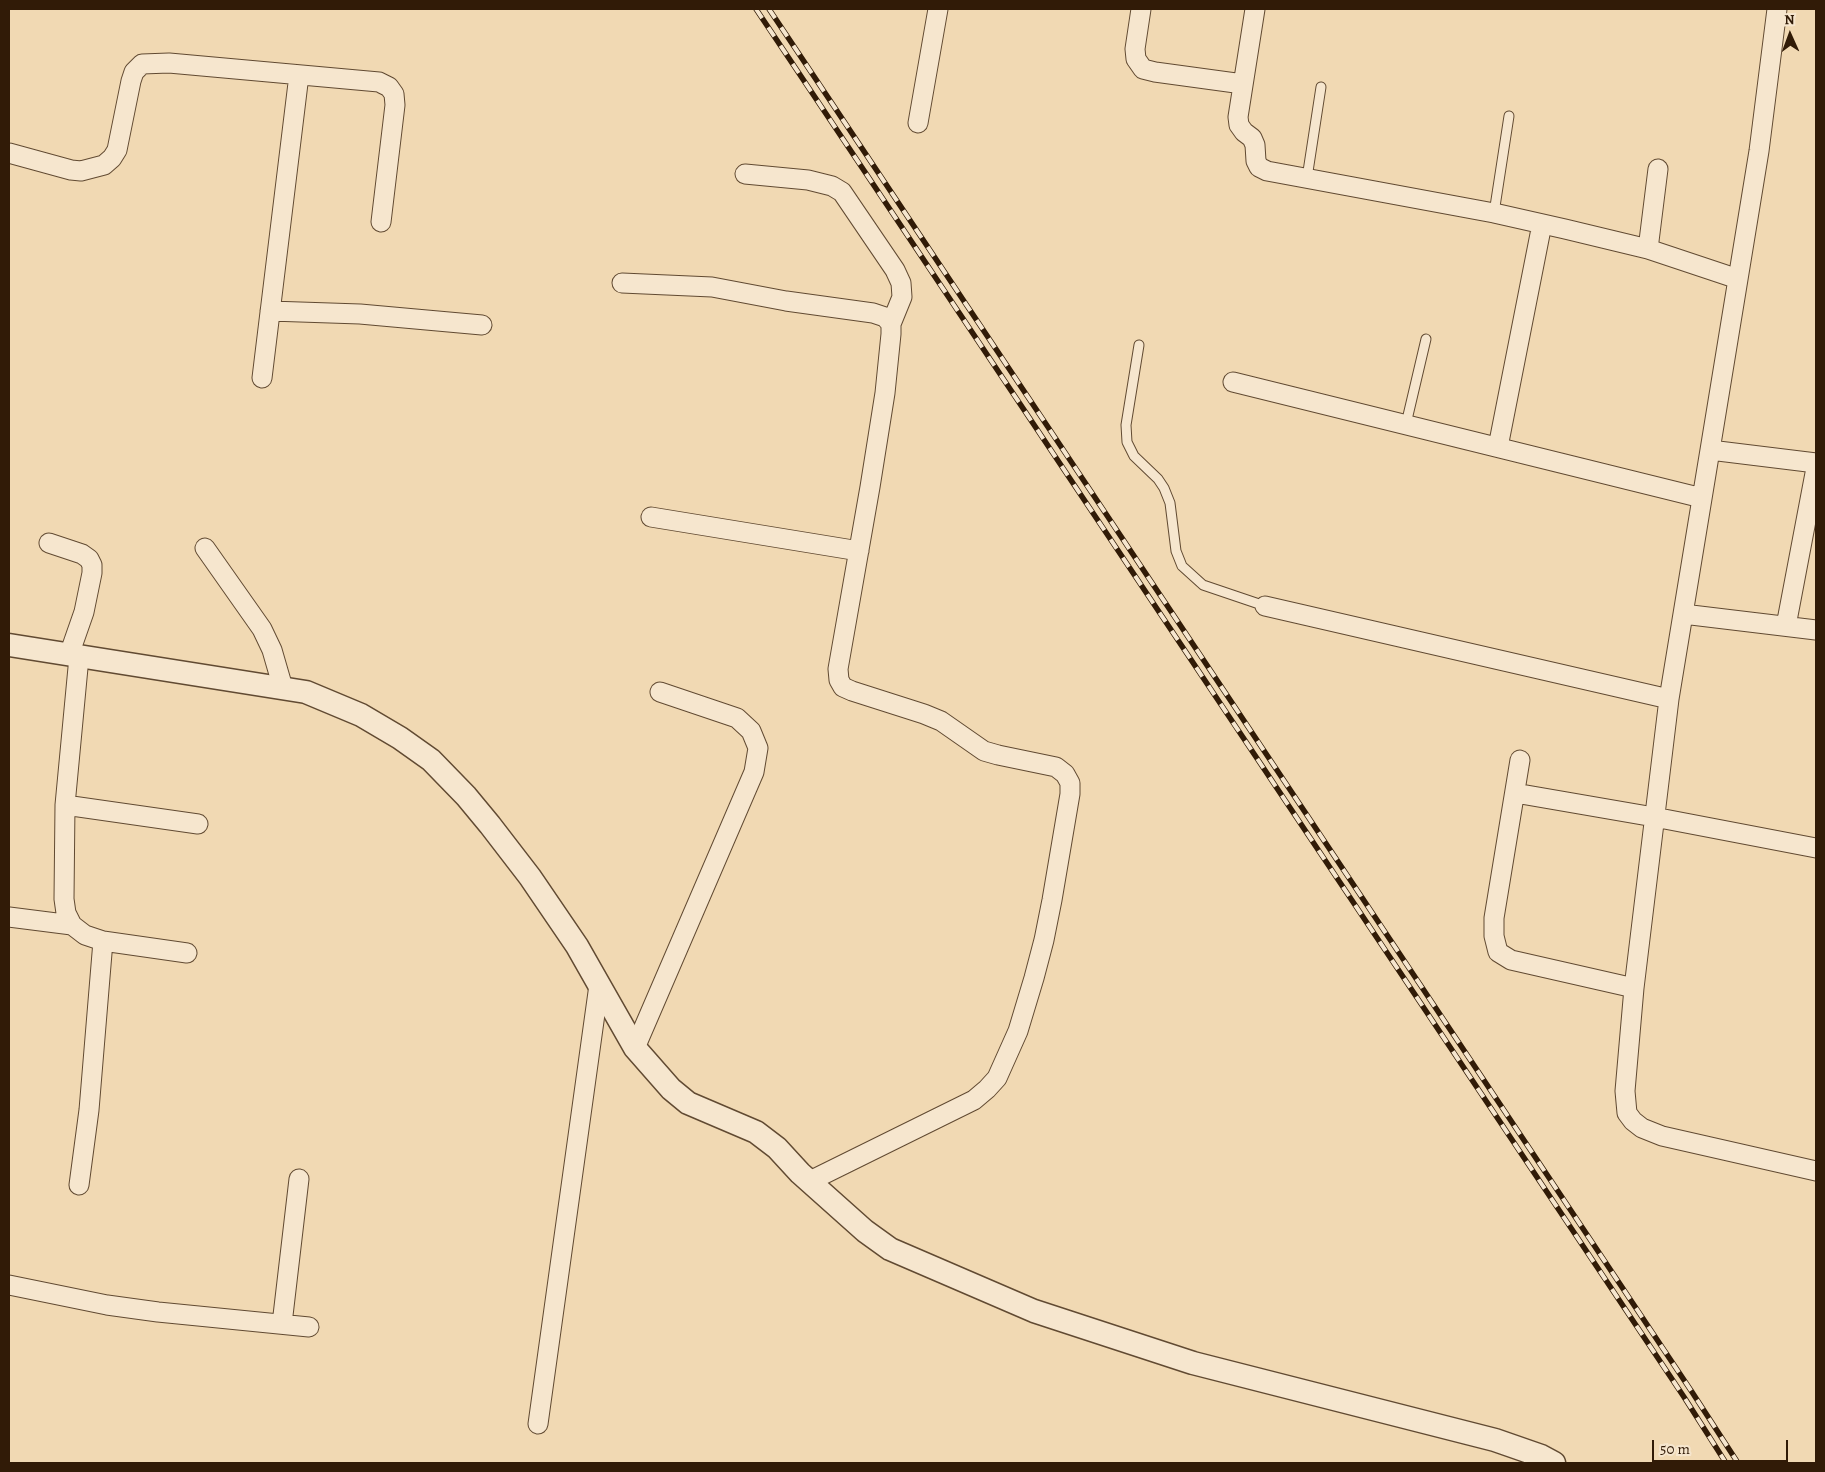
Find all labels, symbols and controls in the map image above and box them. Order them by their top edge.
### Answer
north arrow [1765,10,1815,60]
text: N [1784,10,1795,29]
scale bar [1655,1430,1791,1462]
text: 50 m [1660,1439,1690,1459]

